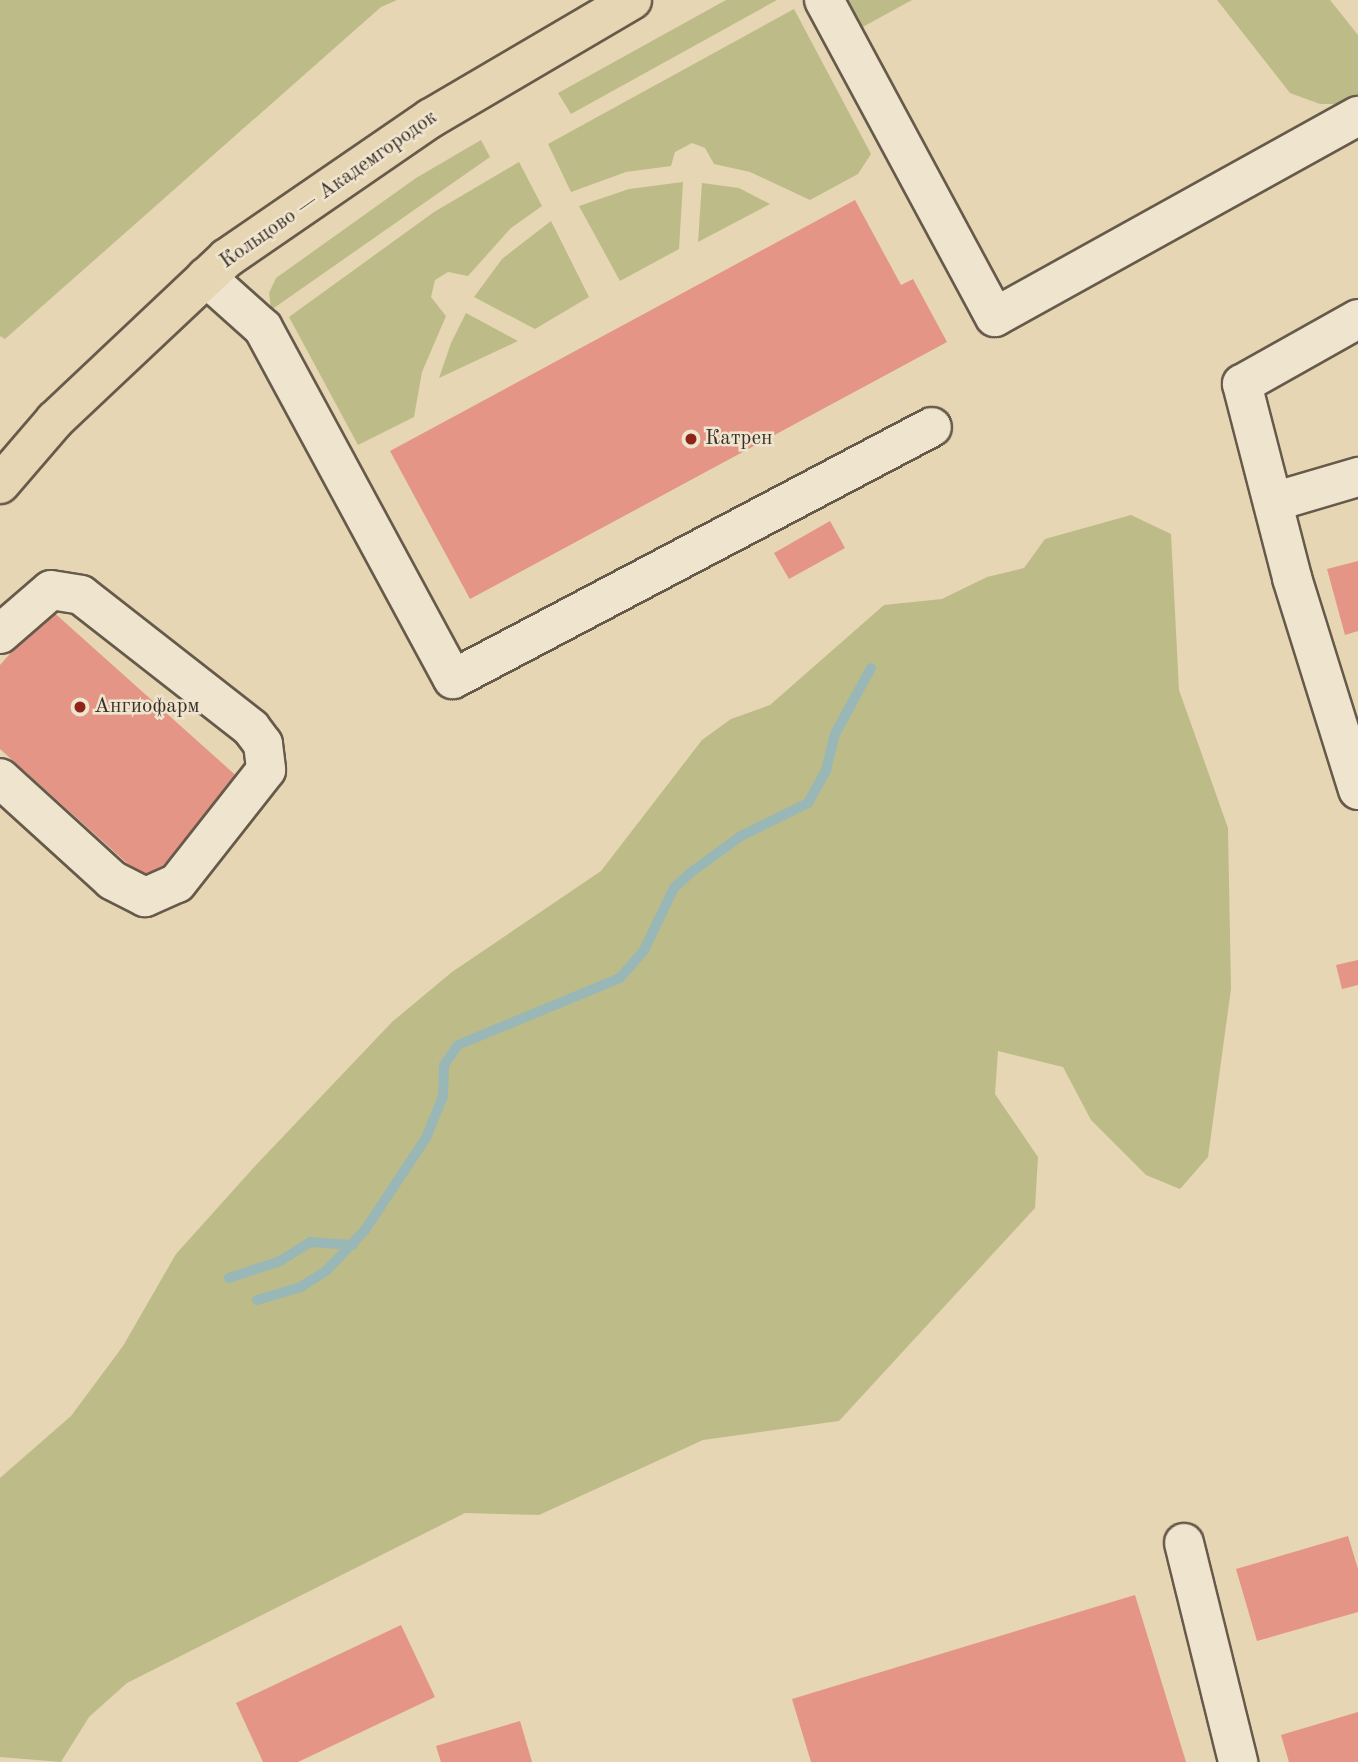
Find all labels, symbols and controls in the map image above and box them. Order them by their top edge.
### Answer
street label: Кольцово — Академгородок [215,105,443,275]
place label: Катрен [705,426,773,452]
marker: Катрен [683,431,699,447]
place label: Ангиофарм [94,694,200,720]
marker: Ангиофарм [72,699,88,715]

